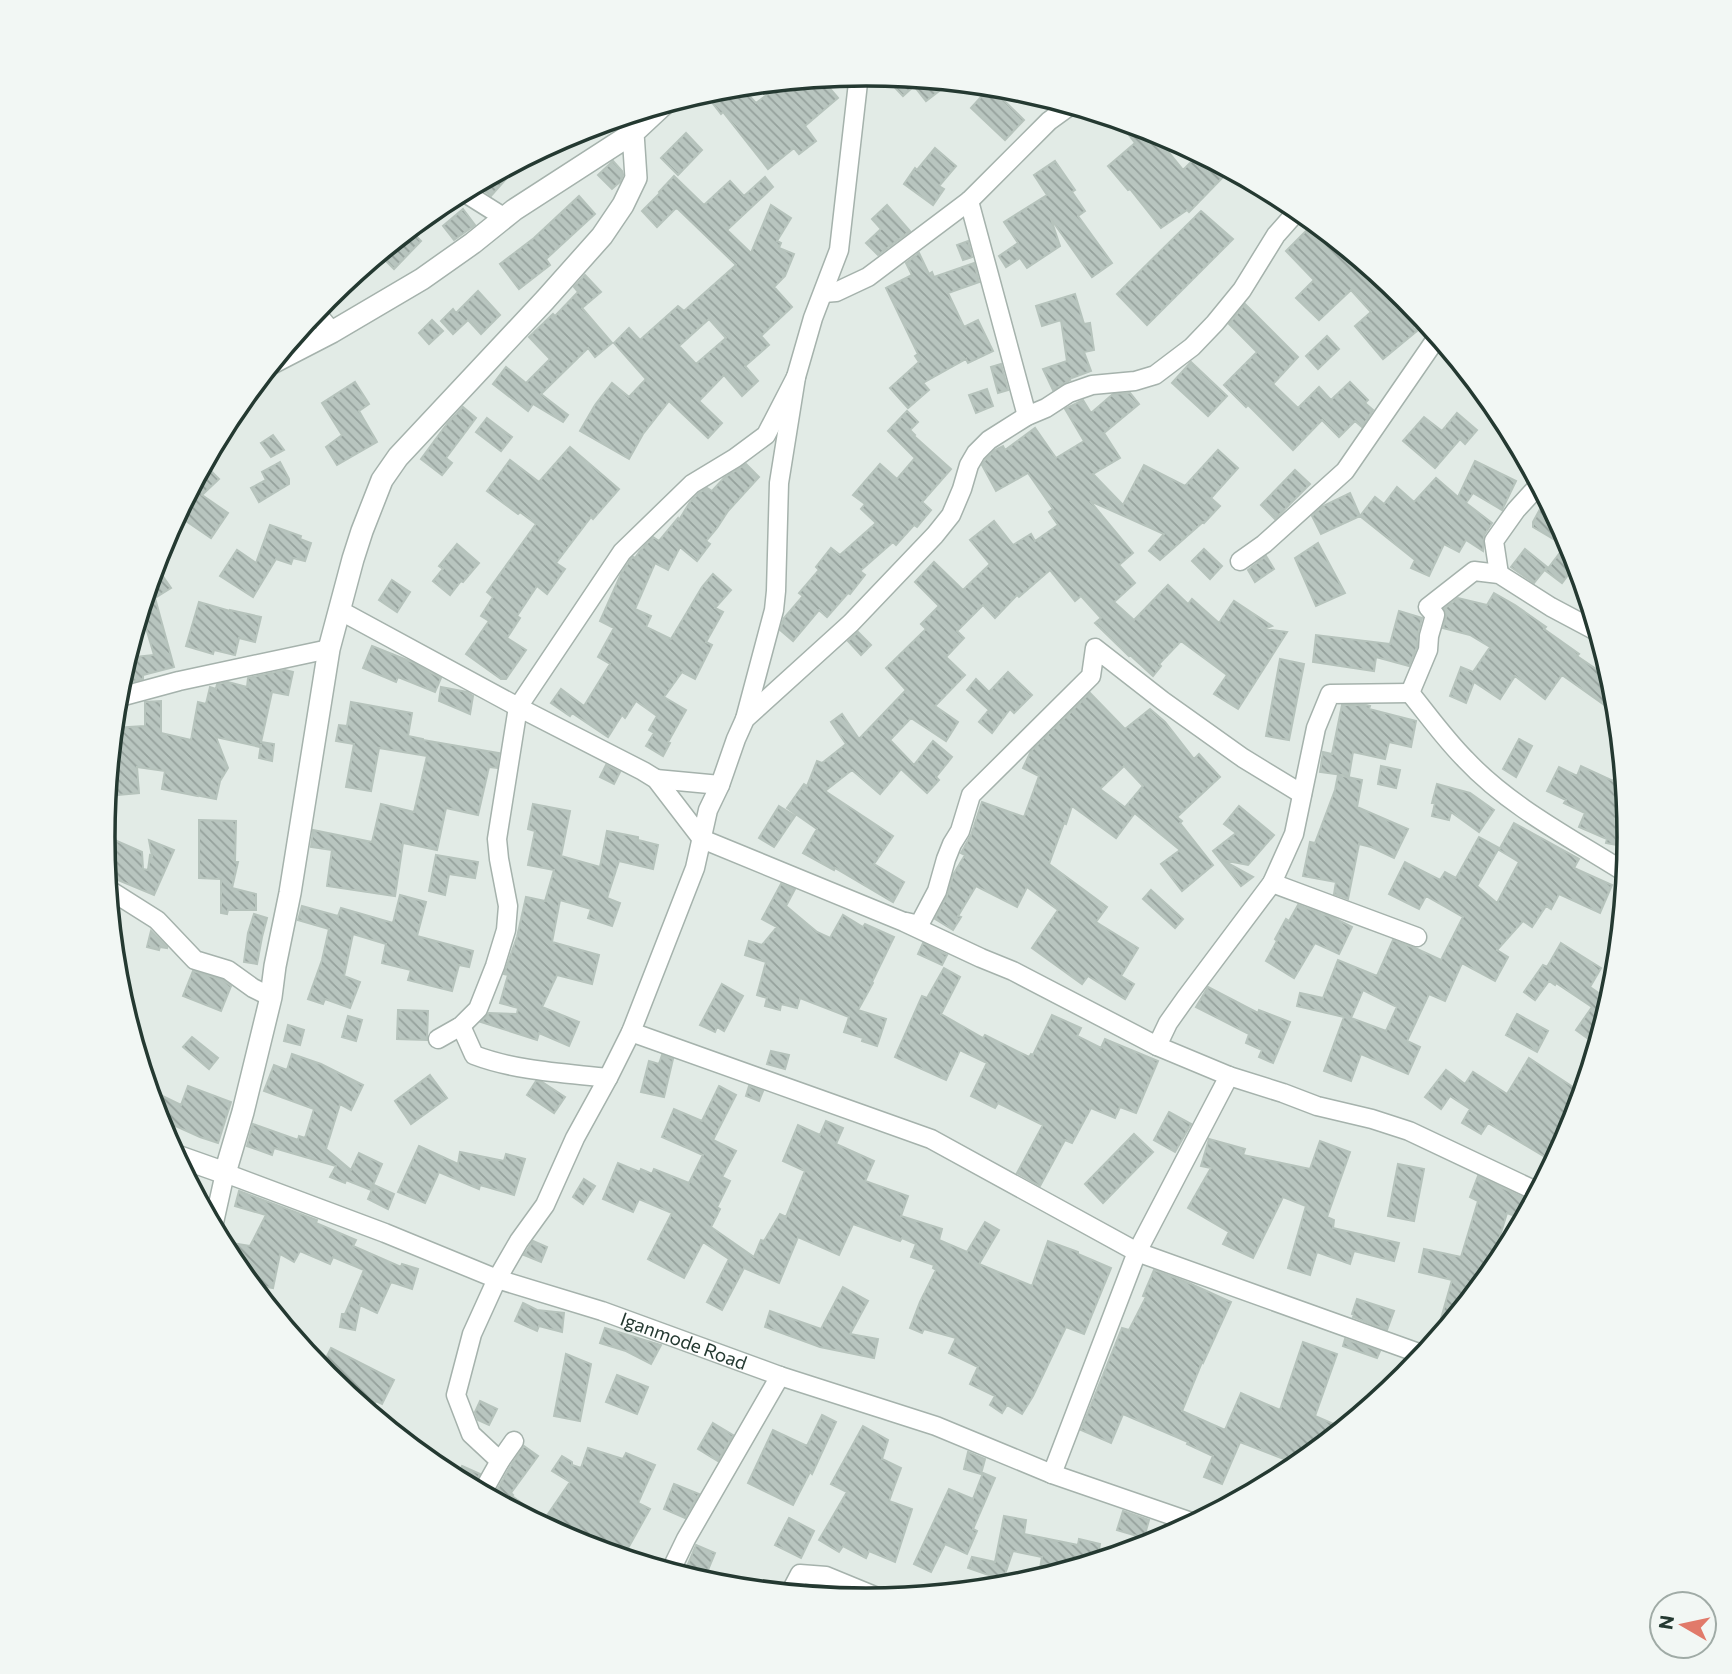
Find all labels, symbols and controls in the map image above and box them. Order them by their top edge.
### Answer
street label: Iganmode Road [617,1307,750,1374]
north arrow [1648,1590,1718,1660]
text: N [1653,1613,1678,1631]

